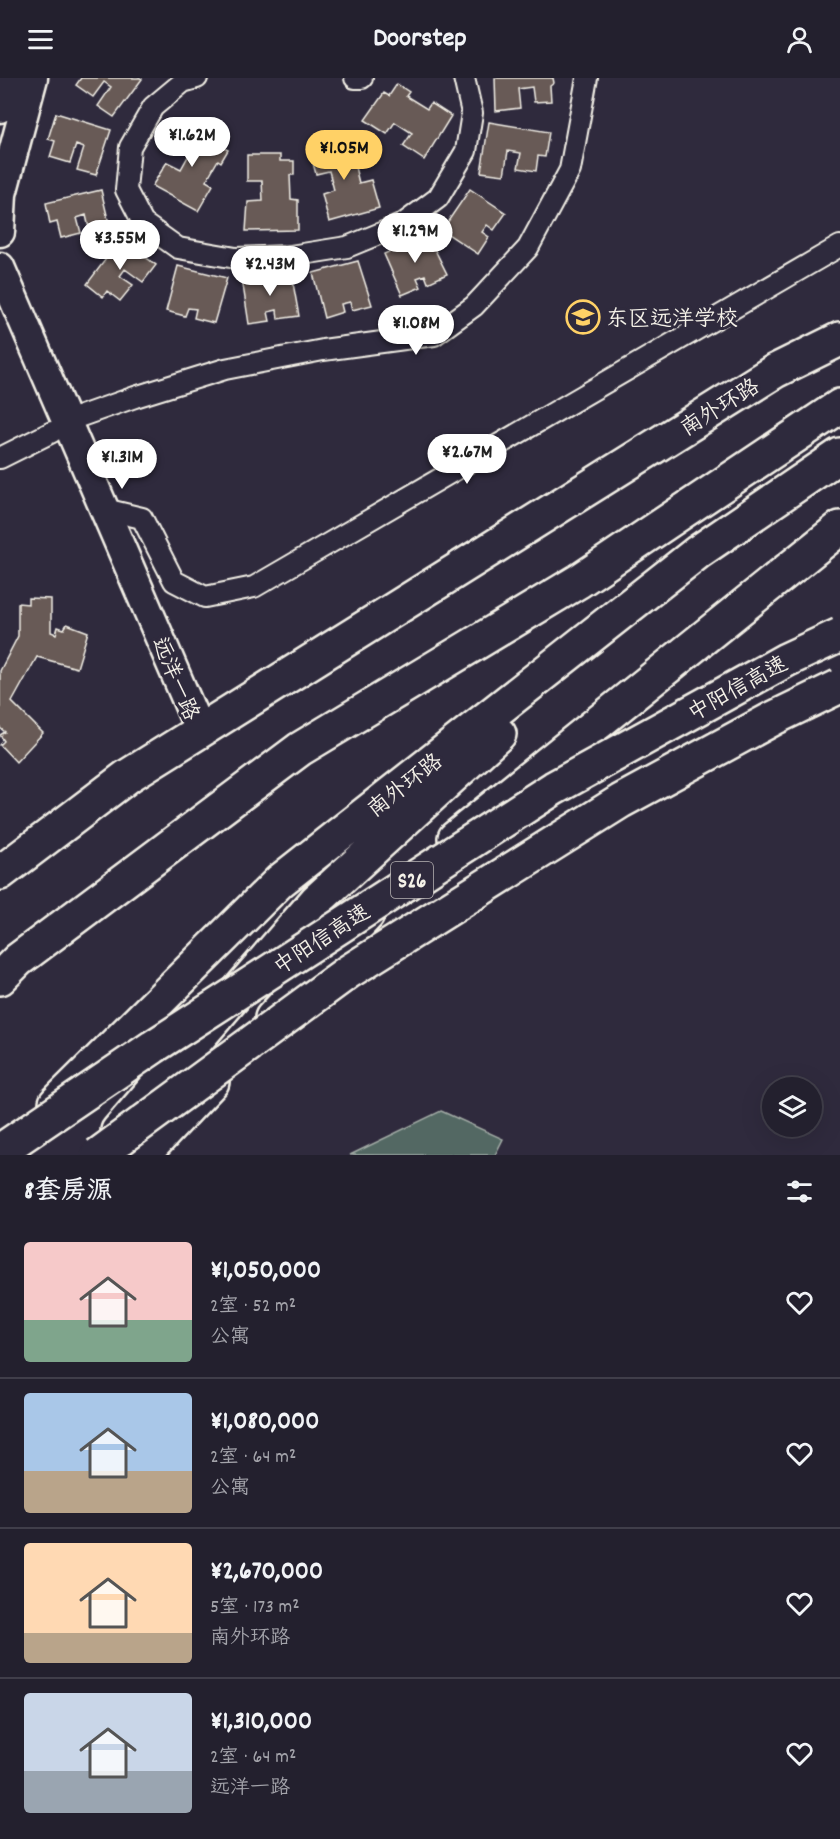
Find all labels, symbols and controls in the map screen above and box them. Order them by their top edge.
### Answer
text: Doorstep [373,20,467,59]
icon: menu [24,23,57,56]
icon: person [783,23,816,56]
pin: ¥1.62M [143,117,241,168]
text: ¥1.62M [168,122,216,150]
pin: ¥1.05M [295,130,393,181]
text: ¥1.05M [319,135,369,163]
pin: ¥1.29M [366,213,464,264]
text: ¥1.29M [392,218,439,246]
pin: ¥3.55M [71,220,169,271]
text: ¥3.55M [94,225,146,253]
pin: ¥2.43M [221,246,319,297]
text: ¥2.43M [245,251,295,279]
school or university icon: 东区远洋学校 [565,299,601,335]
pin: ¥1.08M [367,305,465,356]
place label: 东区远洋学校 [606,305,738,336]
text: ¥1.08M [392,310,440,338]
street label: 南外环路 [675,373,766,445]
pin: ¥2.67M [418,434,516,485]
pin: ¥1.31M [73,439,171,490]
text: ¥2.67M [442,439,492,467]
text: ¥1.31M [101,444,143,472]
street label: 远洋一路 [142,633,205,726]
street label: 中阳信高速 [683,650,794,730]
street label: 南外环路 [362,747,450,826]
road number: S26 [391,862,433,898]
street label: 中阳信高速 [268,898,377,984]
map controls [762,1077,822,1137]
button: layers [762,1077,822,1137]
text: 8套房源 [24,1174,112,1211]
icon: filters [783,1175,816,1208]
text: ¥1,050,000 [210,1253,321,1290]
icon: home [72,1266,144,1338]
icon: heart [783,1286,816,1319]
text: 2室 · 52 m² [210,1293,296,1321]
text: 公寓 [210,1324,250,1352]
text: ¥1,080,000 [210,1404,319,1441]
icon: home [72,1417,144,1489]
icon: heart [783,1437,816,1470]
text: 2室 · 64 m² [210,1444,296,1472]
text: 公寓 [210,1475,250,1503]
text: ¥2,670,000 [210,1554,323,1591]
icon: home [72,1567,144,1639]
icon: heart [783,1587,816,1620]
text: 5室 · 173 m² [210,1594,300,1622]
text: 南外环路 [210,1625,290,1653]
text: ¥1,310,000 [210,1704,312,1741]
icon: home [72,1717,144,1789]
icon: heart [783,1737,816,1770]
text: 2室 · 64 m² [210,1744,296,1772]
text: 远洋一路 [210,1775,290,1803]

